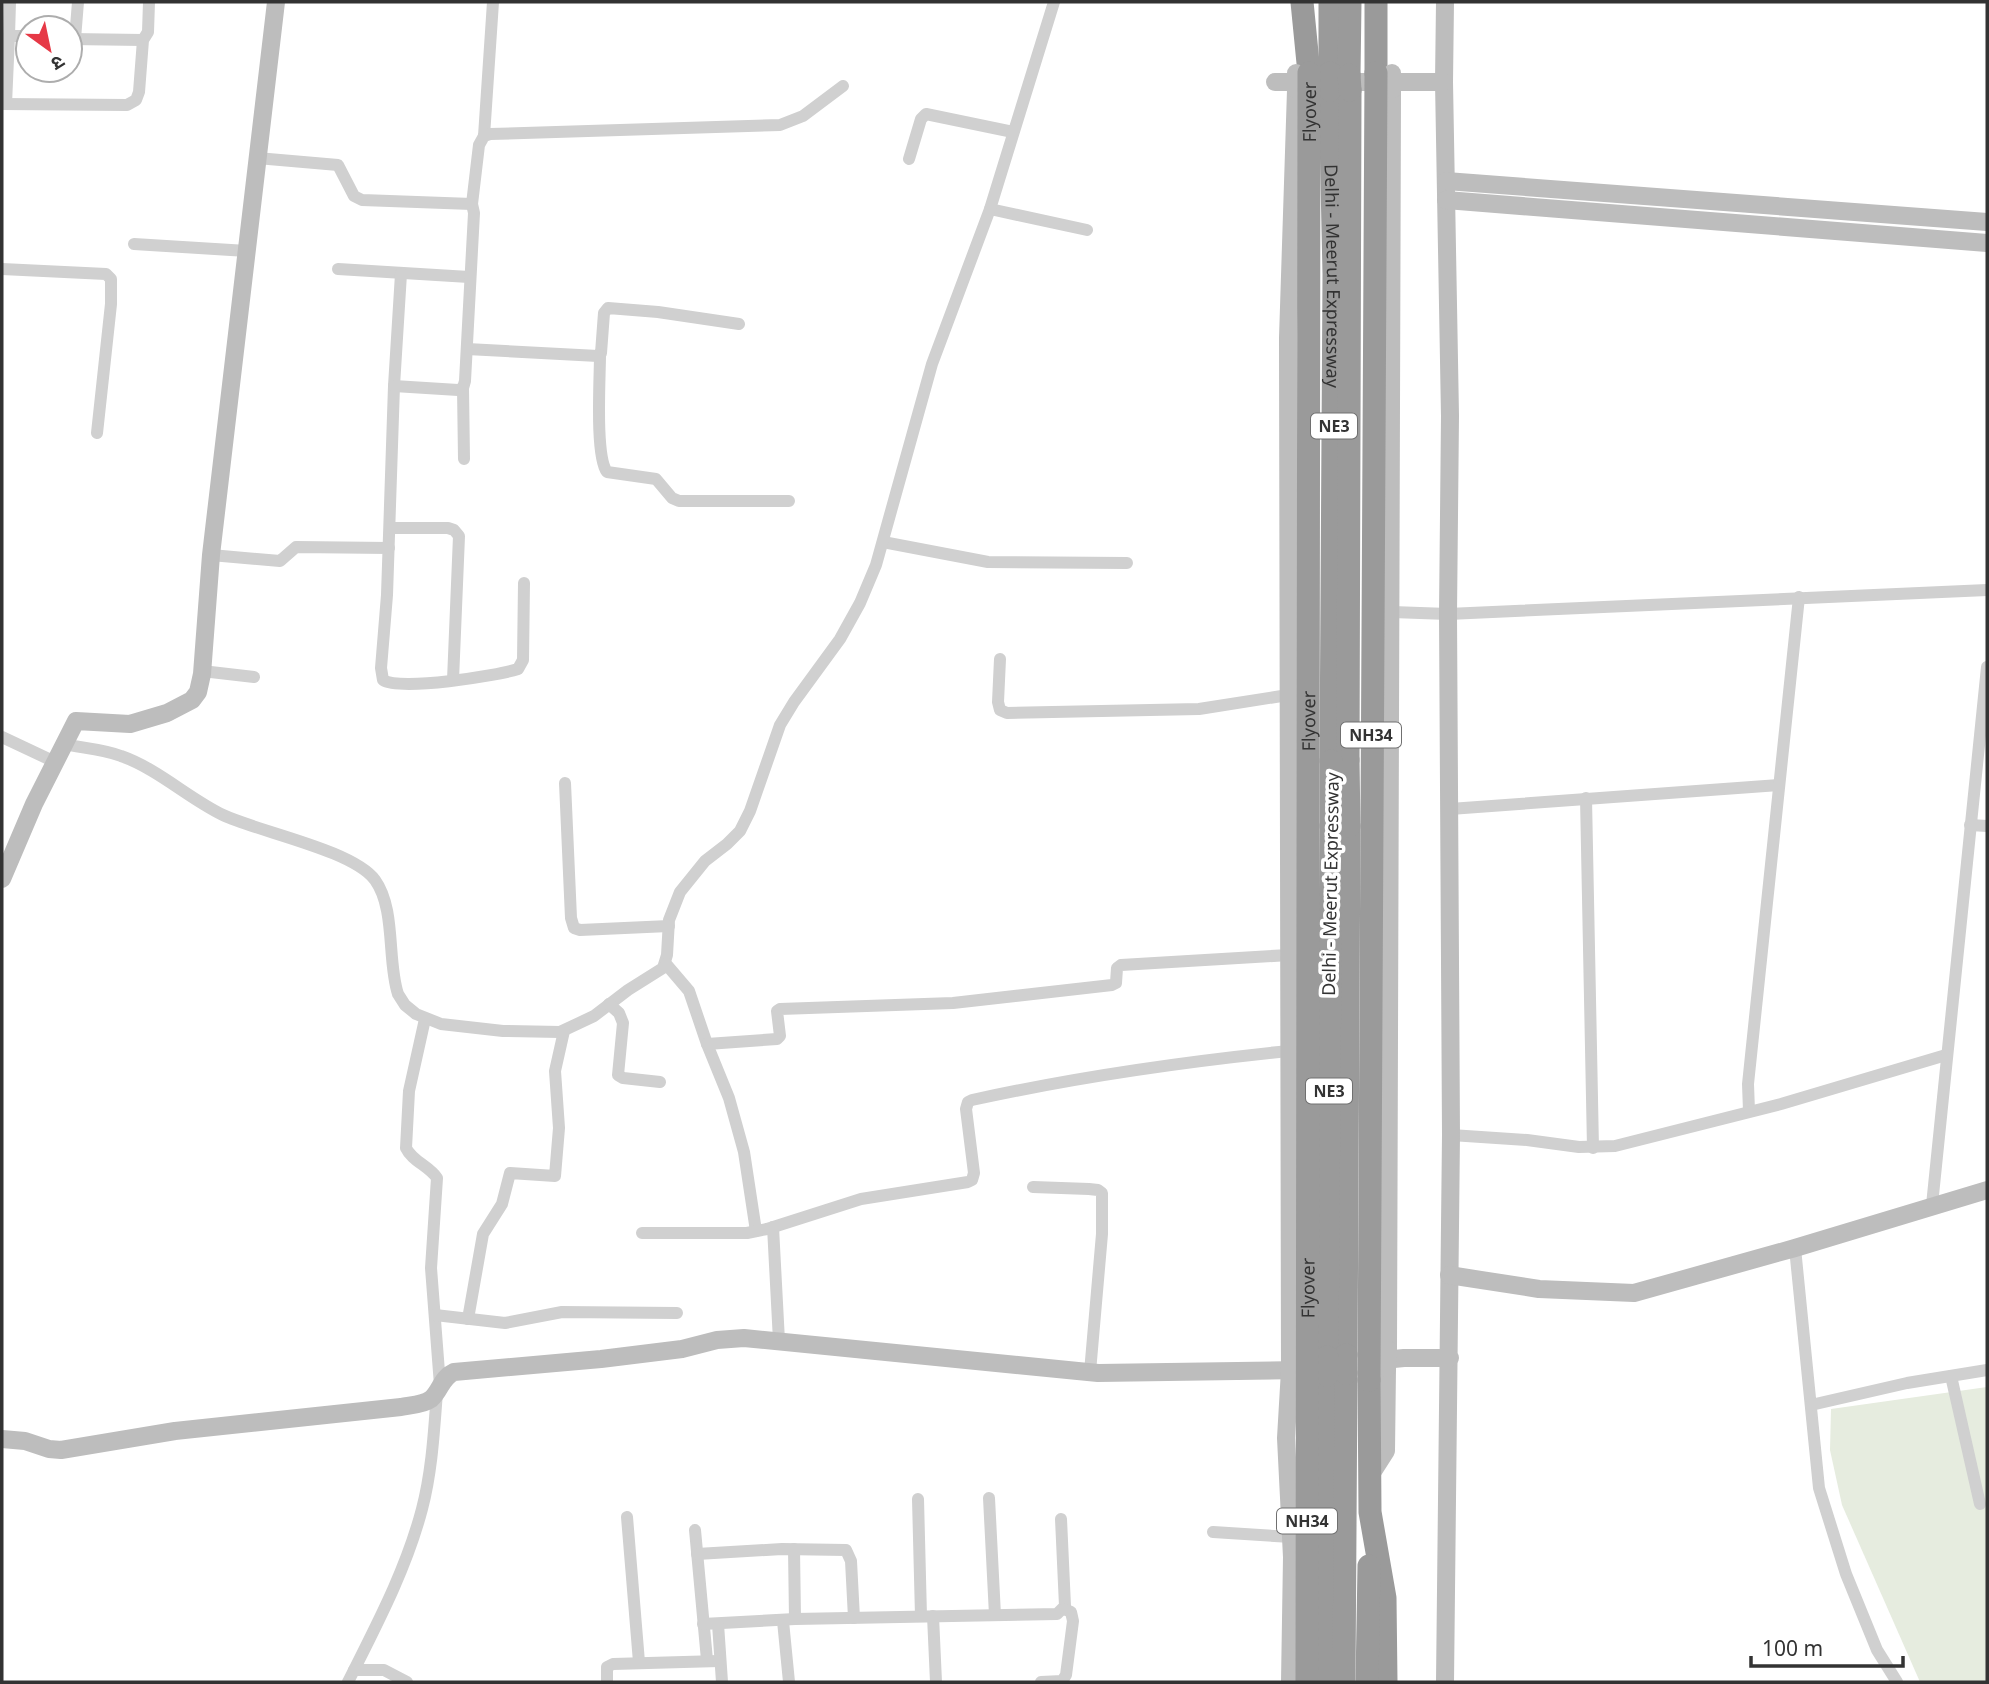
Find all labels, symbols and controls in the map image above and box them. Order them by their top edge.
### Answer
north arrow [14,14,84,84]
text: उ [46,49,70,78]
street label: Flyover [1297,81,1321,142]
street label: Delhi - Meerut Expressway [1320,164,1346,389]
road number: NE3 [1311,414,1357,438]
street label: Flyover [1296,690,1320,751]
road number: NH34 [1341,722,1401,748]
street label: Delhi - Meerut Expressway [1316,771,1344,996]
road number: NE3 [1306,1078,1352,1104]
street label: Flyover [1295,1257,1320,1318]
road number: NH34 [1277,1508,1337,1534]
scale bar [1751,1624,1903,1668]
text: 100 m [1762,1634,1823,1662]

